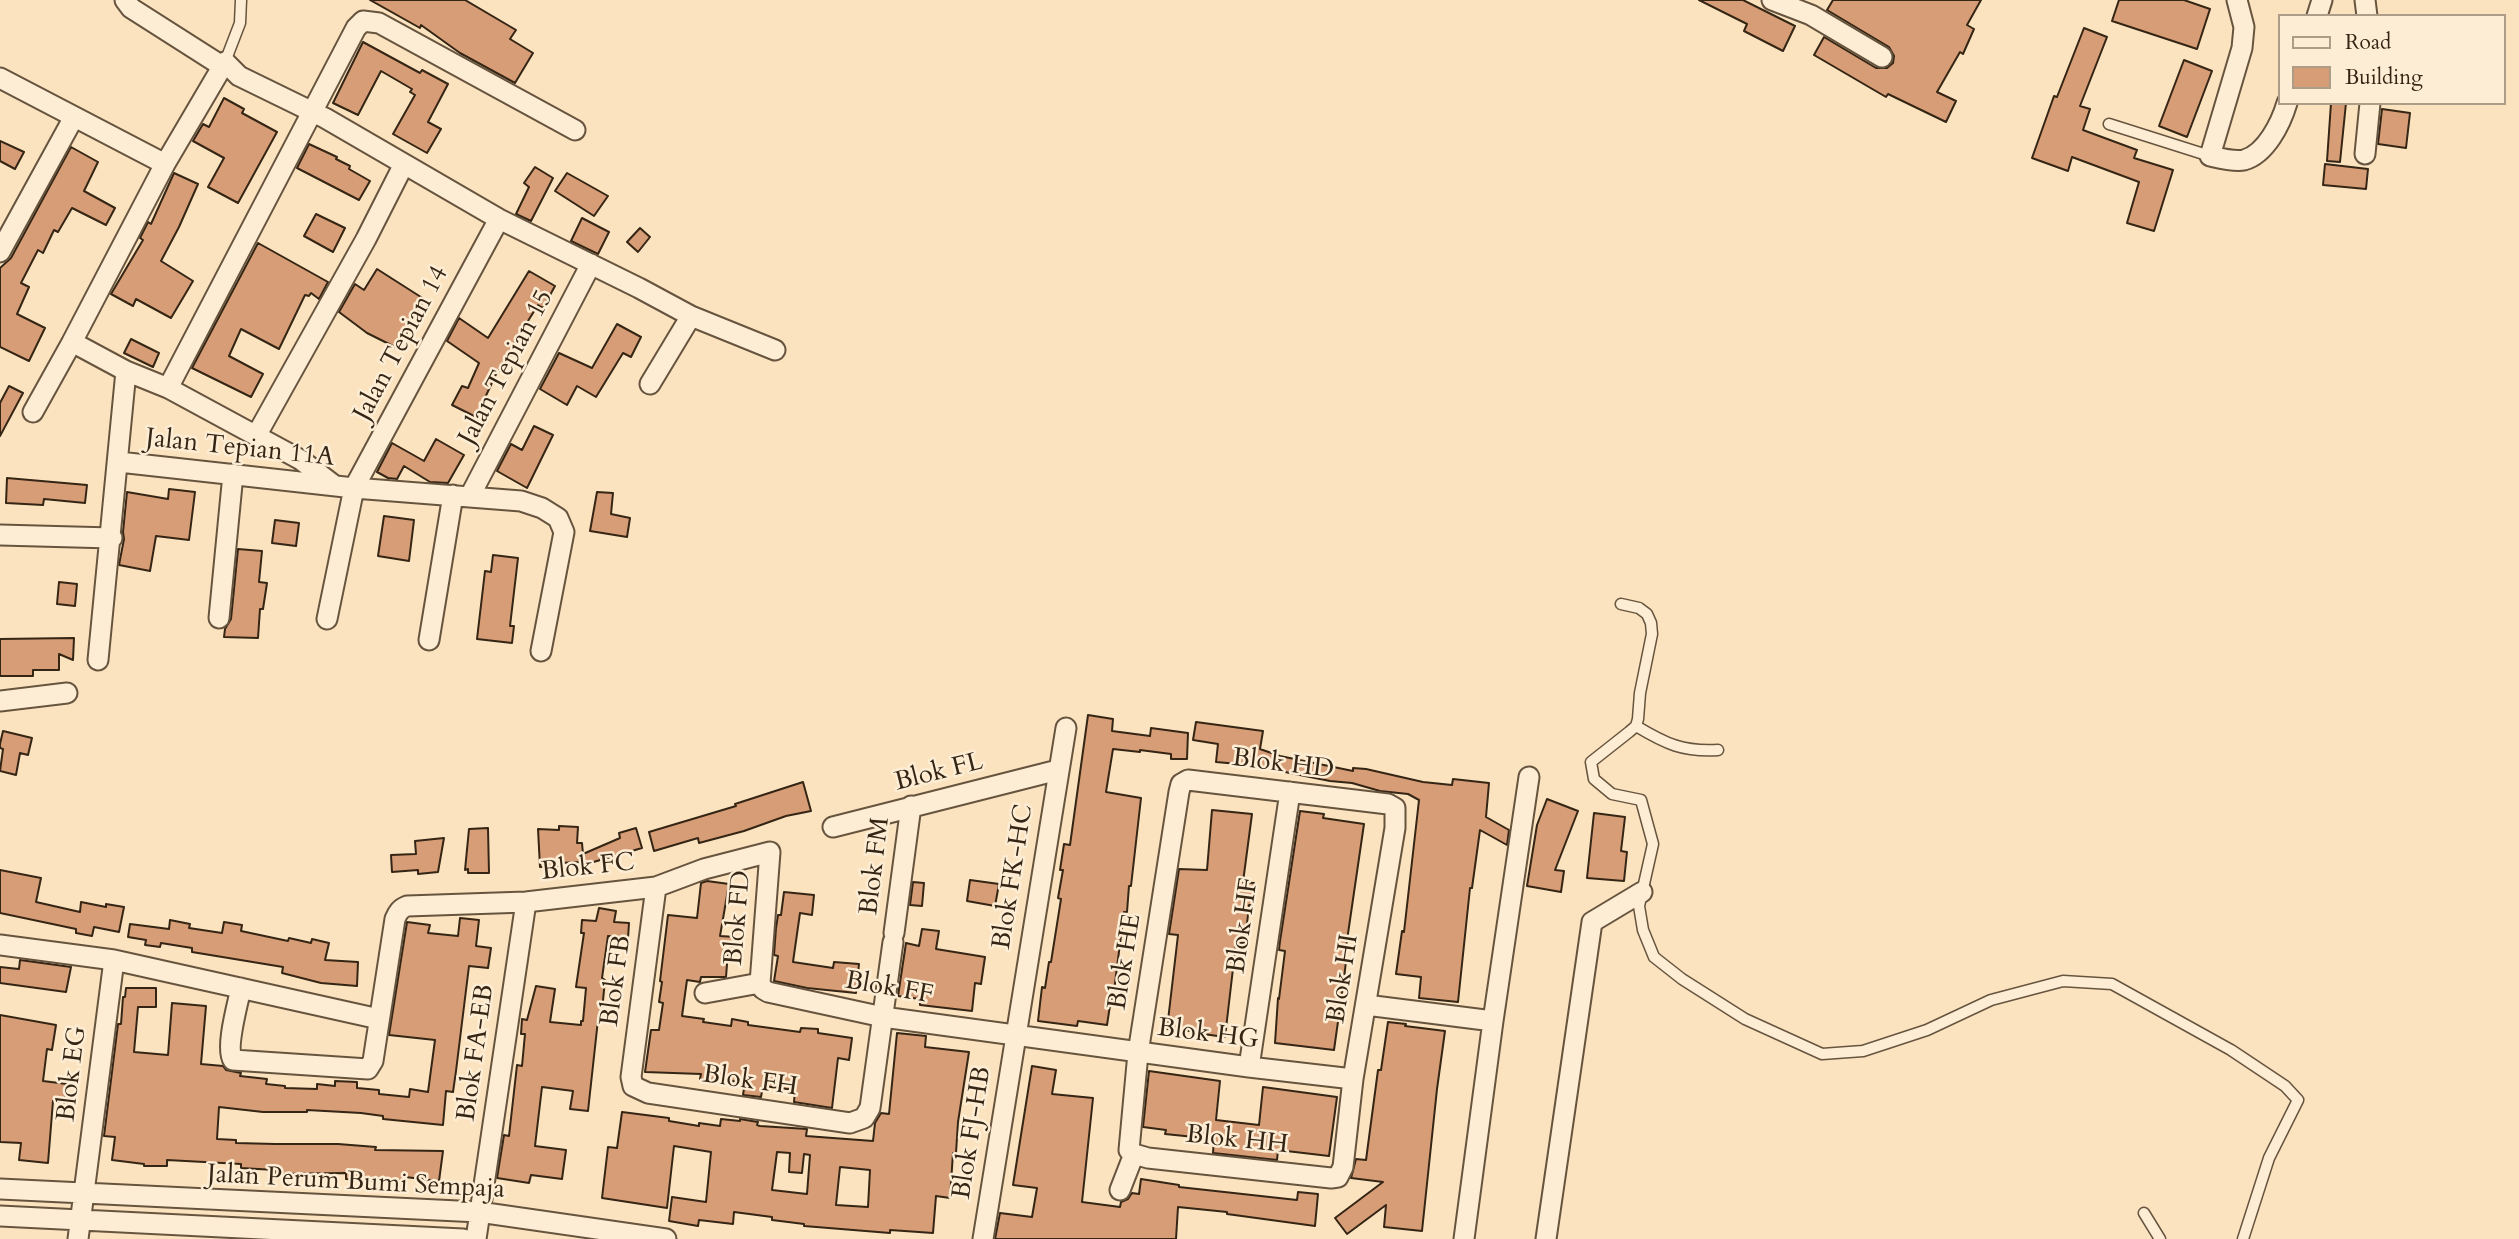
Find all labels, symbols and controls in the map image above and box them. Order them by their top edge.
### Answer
legend [2278,14,2505,105]
text: Road [2345,28,2391,57]
text: Building [2345,63,2423,92]
street label: Jalan Tepian 14 [348,261,456,427]
street label: Jalan Tepian 15 [453,285,561,451]
street label: Jalan Tepian 11A [144,424,336,474]
street label: Blok HD [1230,743,1336,787]
street label: Blok FL [892,747,986,799]
street label: Blok FK-HC [987,802,1041,952]
street label: Blok FM [855,815,897,917]
street label: Blok FC [540,848,636,888]
street label: Blok FD [719,869,759,967]
street label: Blok HF [1222,876,1266,976]
street label: Blok HE [1103,912,1149,1012]
street label: Blok HI [1322,932,1366,1026]
street label: Blok FB [595,933,639,1029]
street label: Blok FF [843,966,935,1012]
street label: Blok FA-EB [452,983,502,1123]
street label: Blok HG [1156,1013,1260,1057]
street label: Blok EG [52,1025,94,1123]
street label: Blok FH [700,1060,800,1104]
street label: Blok FJ-HB [947,1064,999,1202]
street label: Blok HH [1184,1120,1290,1162]
street label: Jalan Perum Bumi Sempaja [206,1160,506,1206]

